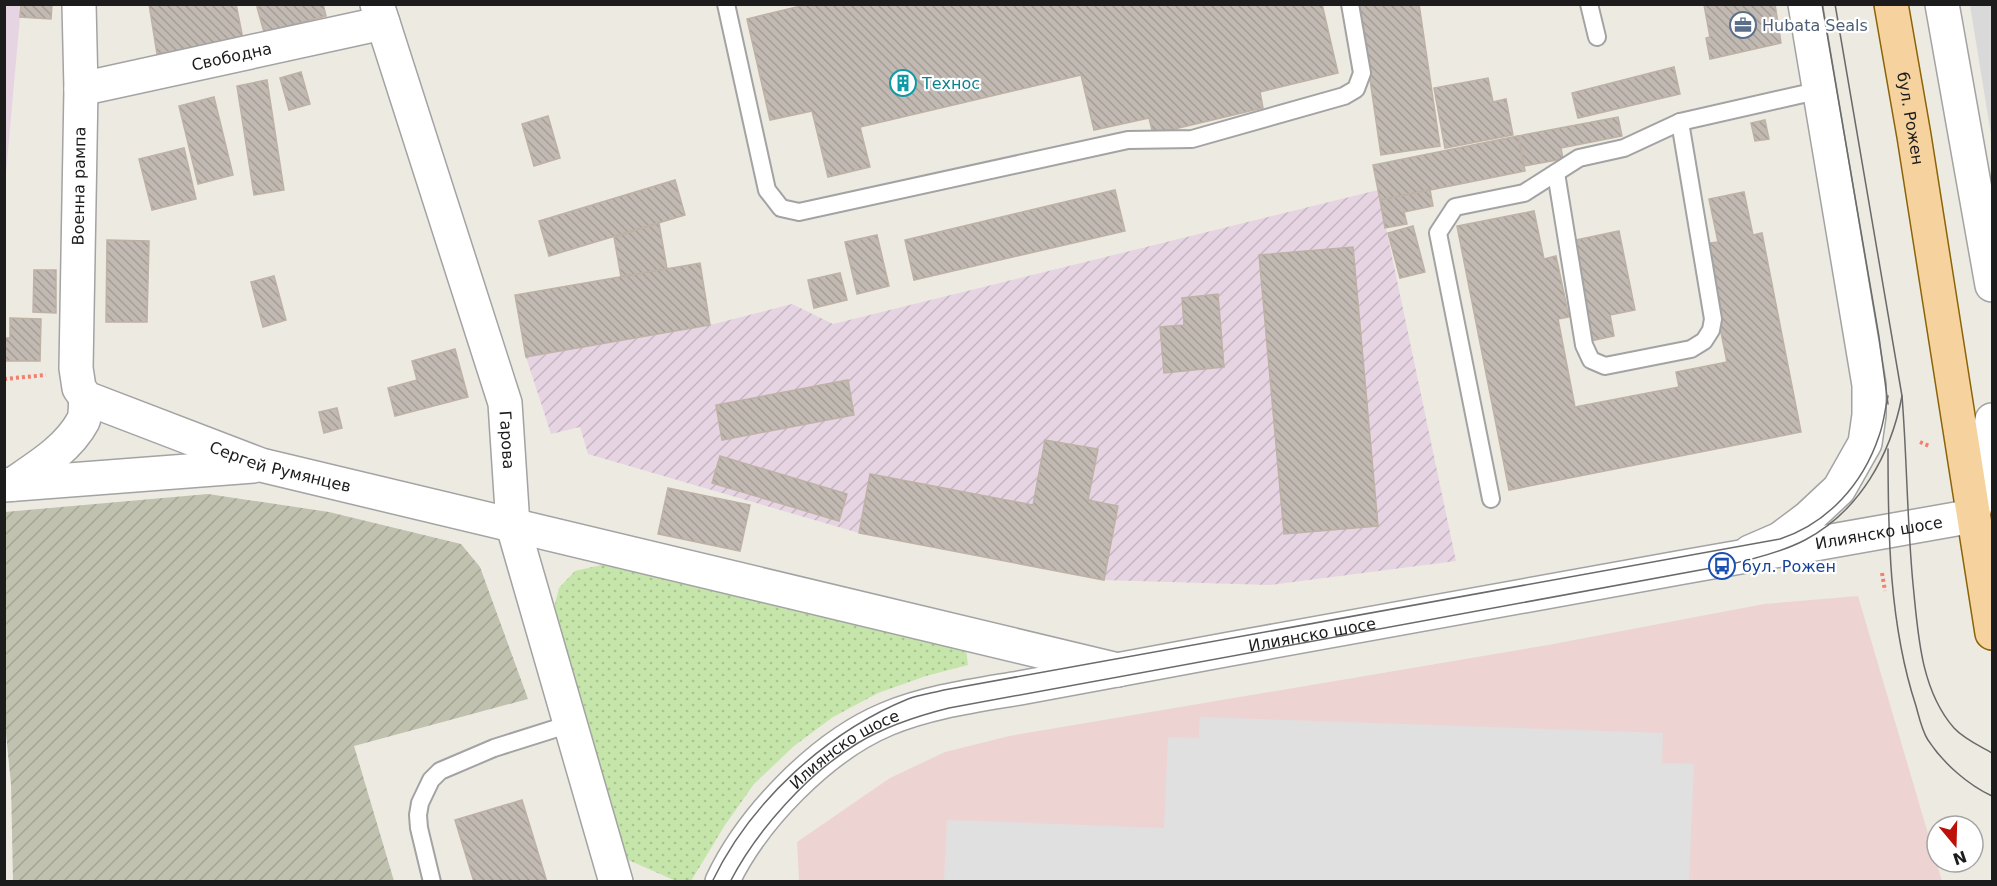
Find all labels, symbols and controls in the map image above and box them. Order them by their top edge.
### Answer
office icon: Hubata Seals [1728,10,1758,40]
place label: Hubata Seals [1762,16,1868,35]
street label: Свободна [190,38,273,74]
building icon: Технос [888,68,918,98]
street label: бул. Рожен [1893,70,1928,166]
place label: Технос [921,74,980,93]
street label: Военна рампа [68,126,90,246]
street label: Гарова [496,410,519,470]
street label: Сергей Румянцев [207,437,353,496]
street label: Илиянско шосе [1814,512,1944,553]
bus stop icon: бул. Рожен [1707,551,1737,581]
place label: бул. Рожен [1742,557,1836,576]
street label: Илиянско шосе [1247,613,1377,655]
street label: Илиянско шосе [785,706,902,793]
north arrow [1925,814,1985,874]
text: N [1950,847,1969,869]

